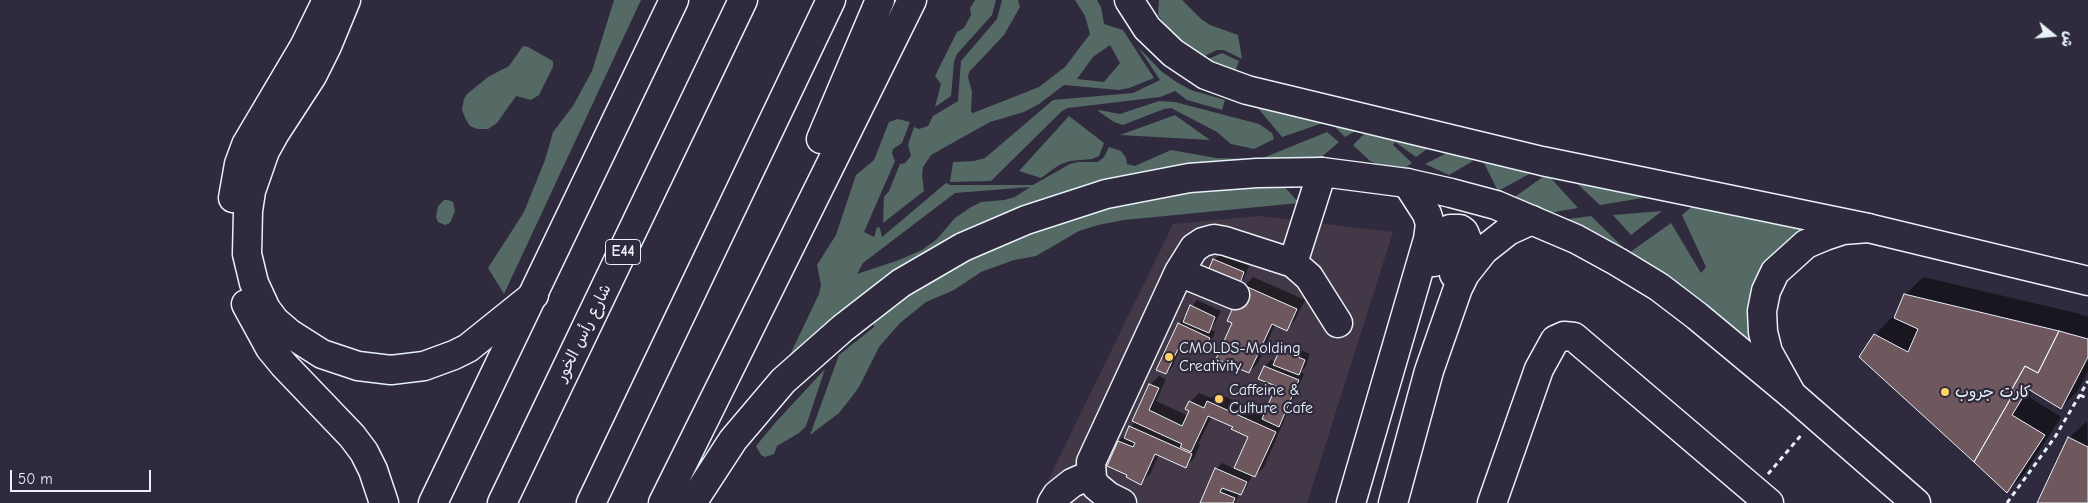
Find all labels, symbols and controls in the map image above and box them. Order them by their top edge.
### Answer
north arrow [2028,10,2078,60]
text: ش [2057,30,2078,49]
road number: E44 [606,240,640,264]
street label: شارع رأس الخور [552,281,616,385]
place label: CMOLDS-Molding Creativity [1179,338,1301,376]
marker: CMOLDS-Molding Creativity [1163,351,1175,363]
place label: Caffeine & Culture Cafe [1229,380,1313,418]
place label: كارت جروب [1955,382,2031,402]
marker: كارت جروب [1939,386,1951,398]
marker: Caffeine & Culture Cafe [1213,393,1225,405]
scale bar [12,460,154,492]
text: 50 m [18,470,53,488]

